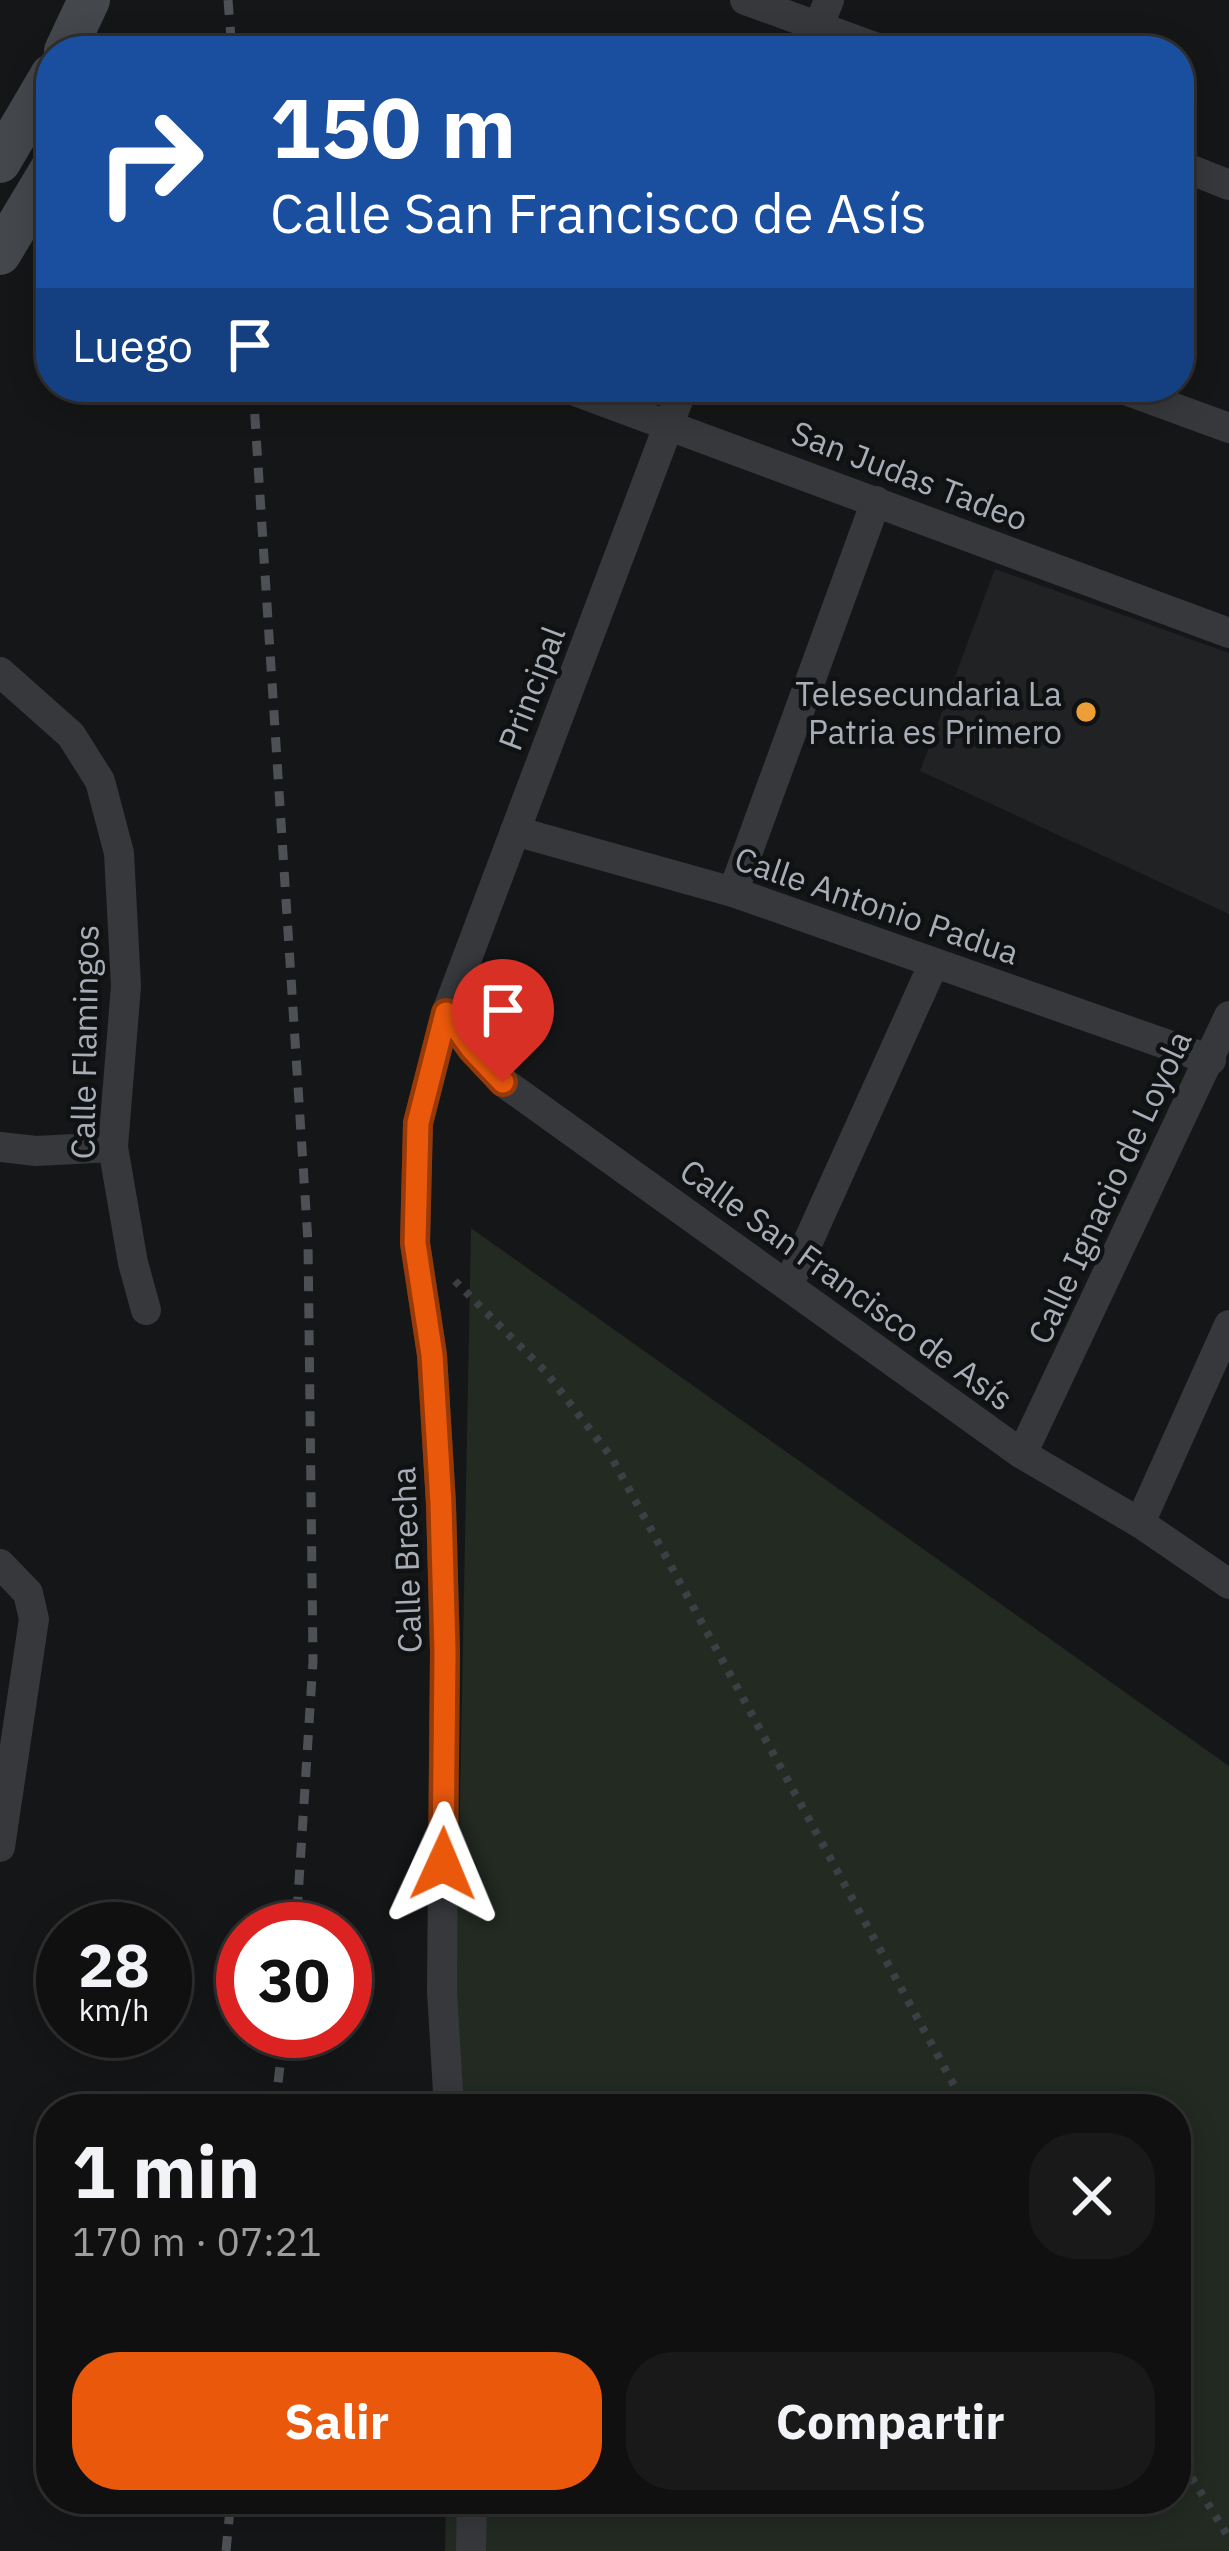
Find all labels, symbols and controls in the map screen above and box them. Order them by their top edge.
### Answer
text: 150 m [270,72,516,181]
icon: right [72,84,228,240]
text: Calle San Francisco de Asís [270,178,927,248]
icon: arrive [217,312,283,378]
text: Luego [72,316,193,374]
street label: San Judas Tadeo [786,410,1034,540]
street label: Principal [488,620,574,756]
place label: Telesecundaria La Patria es Primero [795,672,1062,753]
marker: Telesecundaria La Patria es Primero [1073,699,1099,725]
street label: Calle Antonio Padua [729,836,1025,974]
street label: Calle Flamingos [60,924,108,1160]
pin [452,959,554,1082]
icon: arrive [470,977,536,1043]
street label: Calle Ignacio de Loyola [1017,1023,1201,1351]
street label: Calle San Francisco de Asís [672,1149,1022,1419]
street label: Calle Brecha [381,1466,431,1654]
position arrow [380,1801,506,1927]
speed limit sign: 30 [216,1902,372,2058]
text: 28 [78,1925,150,2004]
text: km/h [79,1990,149,2029]
text: 1 min [72,2124,260,2218]
button: close [1029,2133,1155,2259]
text: 170 m · 07:21 [72,2216,322,2267]
button: Salir [72,2352,602,2490]
button: Compartir [626,2352,1155,2490]

